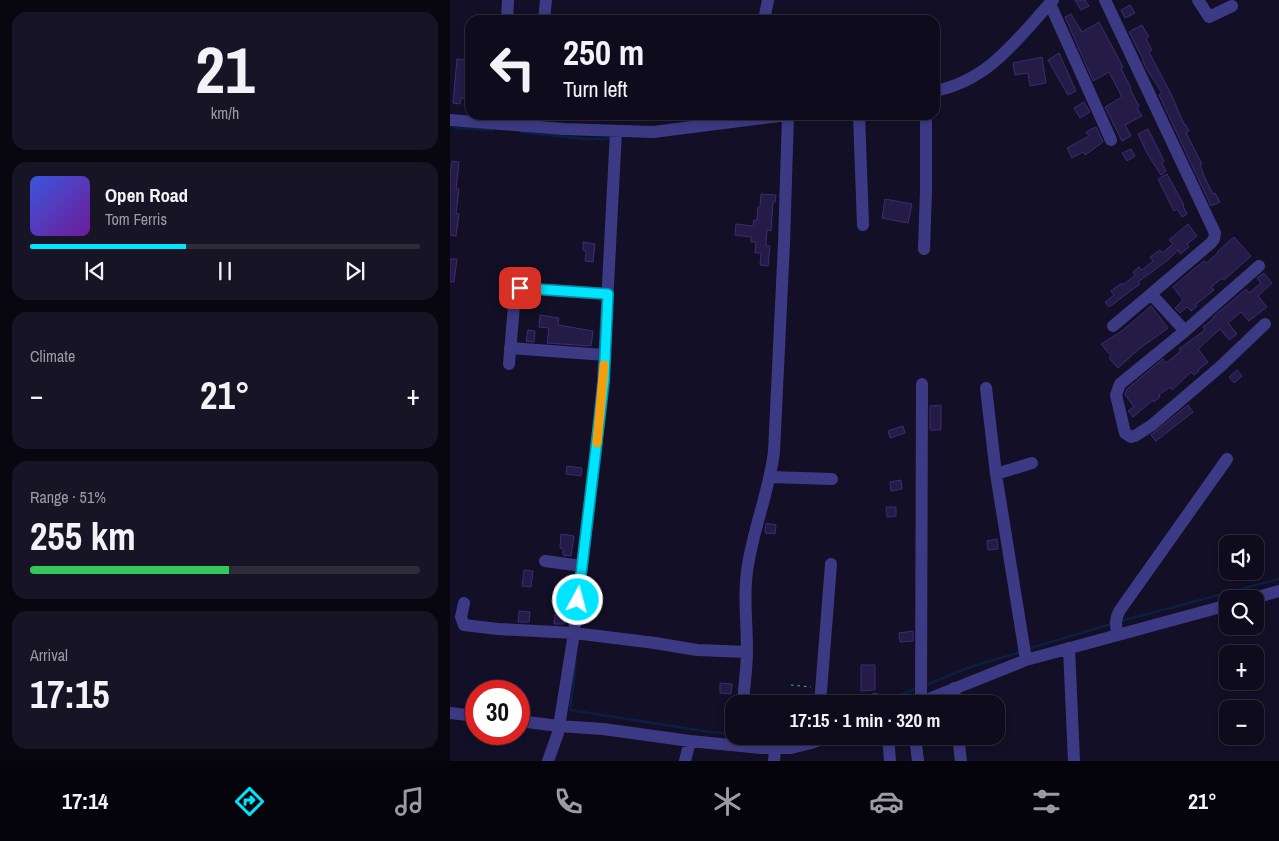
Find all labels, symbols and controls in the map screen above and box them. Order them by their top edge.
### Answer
text: 21 [195,26,255,113]
text: 250 m [563,29,644,76]
icon: left [480,35,545,100]
text: Turn left [563,74,628,104]
text: km/h [211,102,239,124]
text: Open Road [105,182,188,208]
text: Tom Ferris [105,208,167,230]
icon: previous [81,257,109,285]
icon: pause [211,257,239,285]
icon: next [341,257,369,285]
pin [499,267,541,309]
icon: arrive [506,274,534,302]
text: Climate [30,345,75,367]
text: 21° [200,370,250,421]
text: − [30,376,43,414]
text: + [407,376,420,414]
text: Range · 51% [30,486,106,508]
text: 255 km [30,511,136,562]
map controls [1219,535,1264,745]
button: sound [1219,535,1264,580]
position arrow [551,573,603,625]
button: search [1219,590,1264,635]
text: Arrival [30,644,68,666]
button: + [1219,645,1264,690]
text: 17:15 [30,669,110,720]
speed limit sign: 30 [465,680,530,745]
button: − [1219,700,1264,745]
text: 17:15 · 1 min · 320 m [790,707,940,733]
icon: directions [232,784,267,819]
icon: music [392,784,427,819]
icon: phone [551,784,586,819]
icon: climate [710,784,745,819]
icon: car [869,784,904,819]
icon: filters [1029,784,1064,819]
text: 17:14 [62,786,108,816]
text: 21° [1188,786,1217,816]

